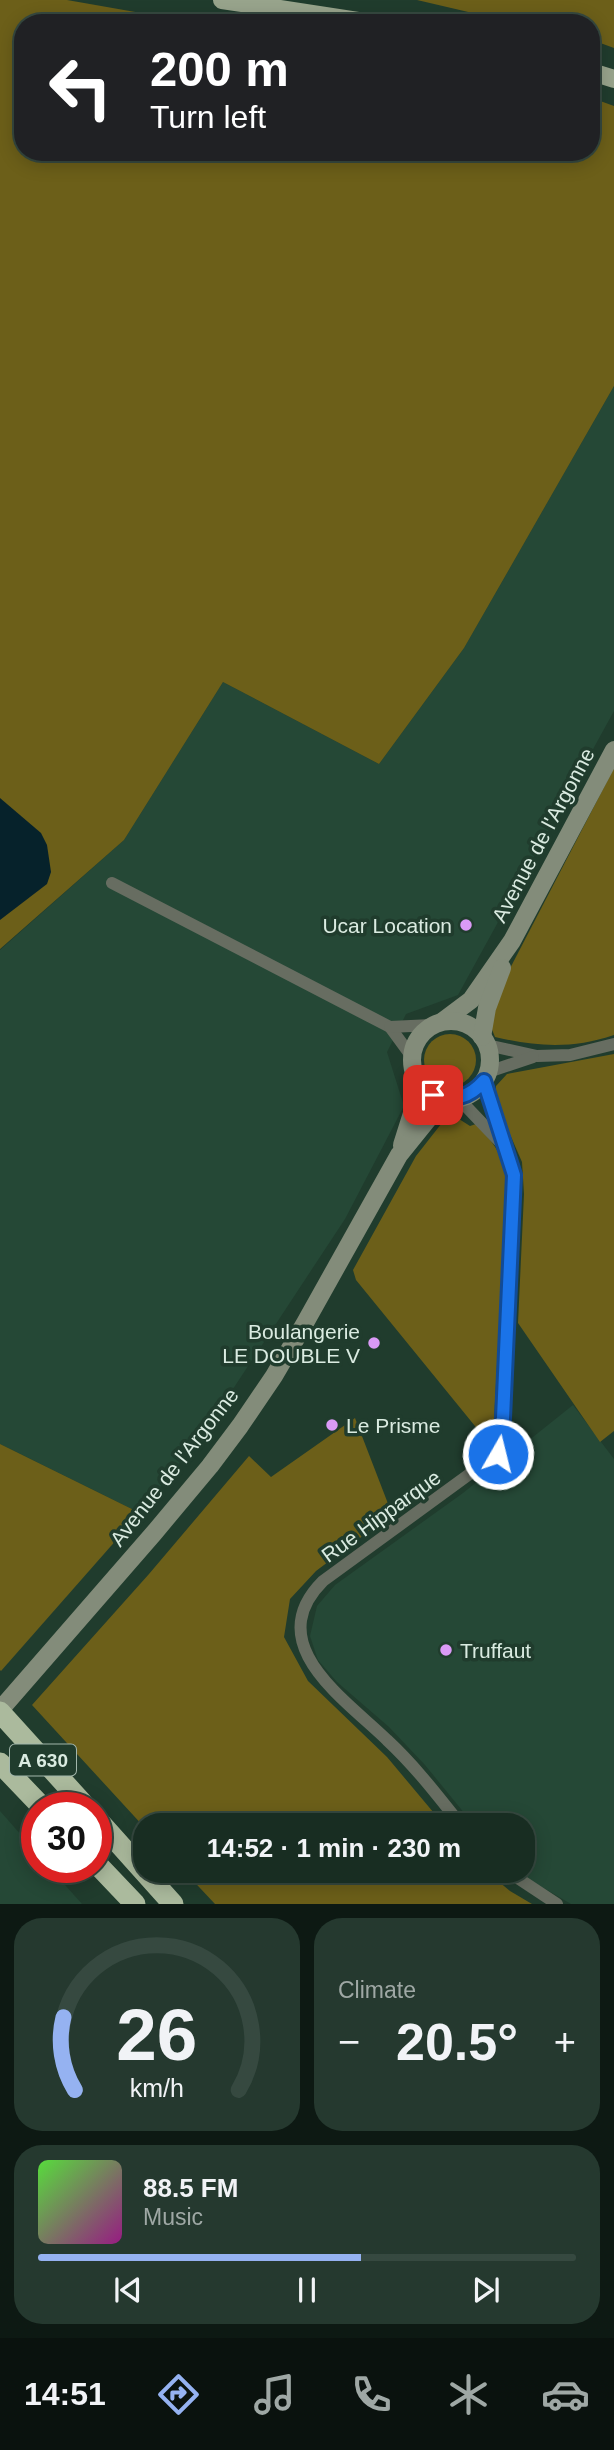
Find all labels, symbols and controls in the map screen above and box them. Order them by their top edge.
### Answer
icon: left [35,42,126,133]
text: 200 m [150,42,289,96]
text: Turn left [150,99,266,135]
street label: Avenue de l'Argonne [487,744,599,926]
place label: Ucar Location [322,914,452,937]
marker: Ucar Location [458,917,474,933]
pin [403,1065,463,1125]
icon: arrive [414,1076,452,1114]
place label: Boulangerie LE DOUBLE V [222,1320,360,1367]
marker: Boulangerie LE DOUBLE V [366,1335,382,1351]
street label: Avenue de l'Argonne [105,1384,243,1550]
place label: Le Prisme [346,1414,441,1437]
marker: Le Prisme [324,1417,340,1433]
position arrow [461,1417,535,1491]
street label: Rue Hipparque [317,1465,445,1567]
place label: Truffaut [460,1639,531,1662]
marker: Truffaut [438,1642,454,1658]
road number: A 630 [10,1744,76,1776]
speed limit sign: 30 [21,1792,112,1883]
text: 14:52 · 1 min · 230 m [207,1833,461,1863]
text: Climate [338,1977,416,2003]
text: 26 [117,1995,197,2076]
text: 20.5° [396,2013,518,2071]
text: − [338,2021,360,2063]
text: + [554,2021,576,2063]
text: km/h [130,2074,184,2102]
text: 88.5 FM [143,2173,238,2203]
text: Music [143,2204,203,2230]
icon: previous [109,2271,147,2309]
icon: pause [288,2271,326,2309]
icon: next [467,2271,505,2309]
icon: directions [154,2370,203,2419]
icon: music [250,2370,299,2419]
icon: phone [347,2370,396,2419]
icon: climate [444,2370,493,2419]
icon: car [541,2370,590,2419]
text: 14:51 [24,2376,106,2412]

